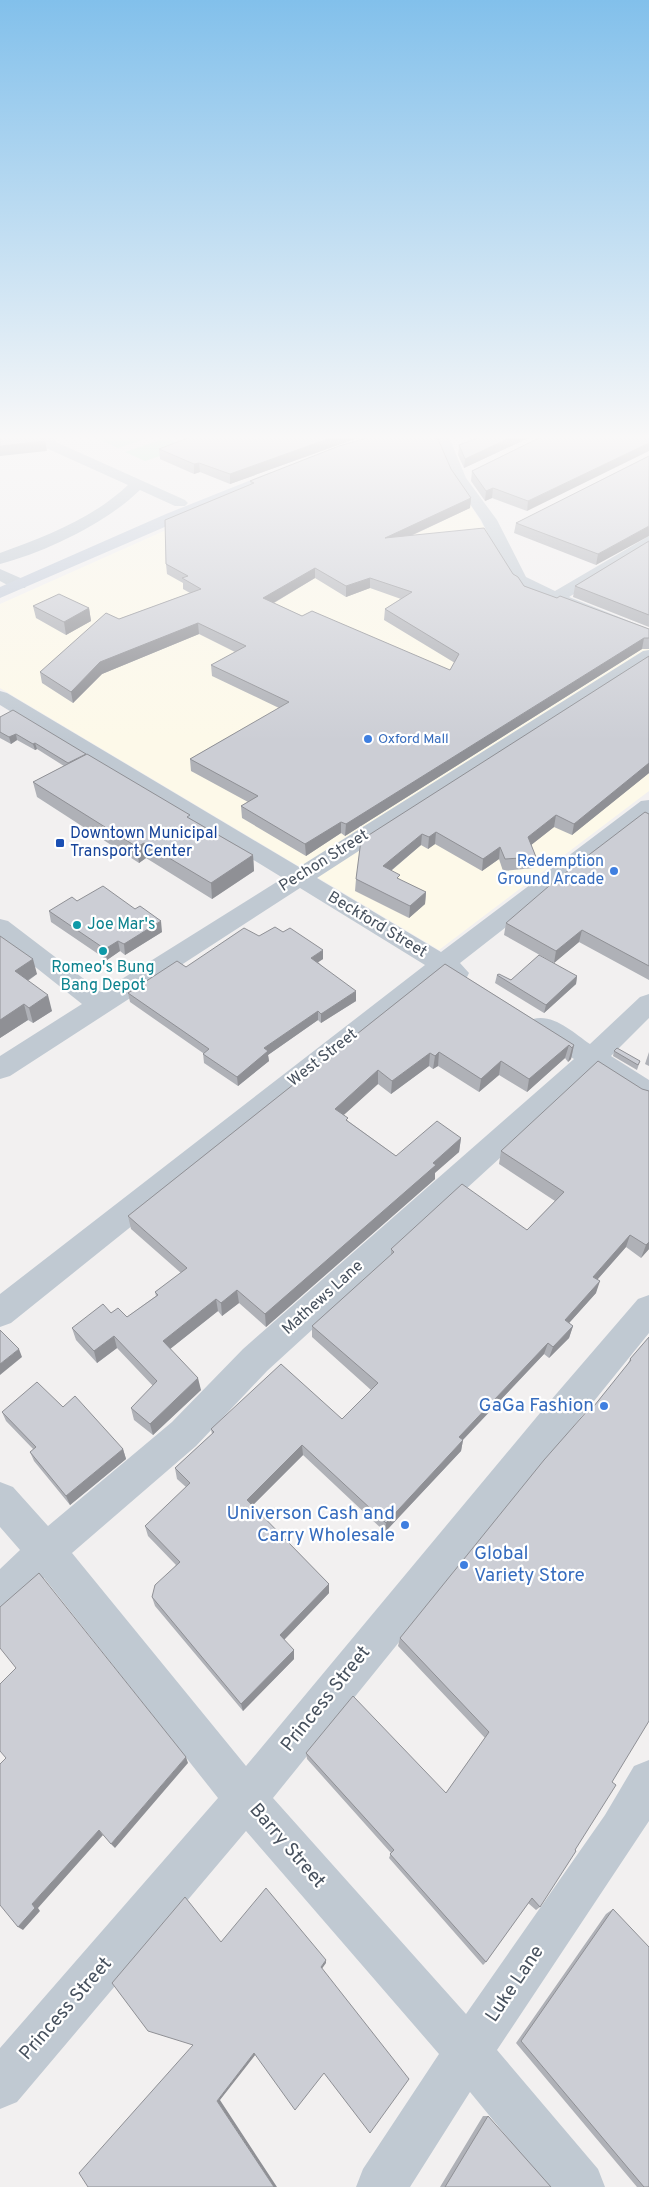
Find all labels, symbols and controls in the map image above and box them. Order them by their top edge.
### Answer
place label: Oxford Mall [378,731,449,748]
marker: Oxford Mall [362,733,374,745]
place label: Downtown Municipal Transport Center [70,824,218,862]
street label: Pechon Street [275,826,373,896]
marker: Downtown Municipal Transport Center [54,837,66,849]
place label: Redemption Ground Arcade [497,852,604,890]
marker: Redemption Ground Arcade [608,865,620,877]
street label: Beckford Street [324,888,430,962]
place label: Joe Mar's [87,915,155,935]
marker: Joe Mar's [71,919,83,931]
marker: Romeo's Bung Bang Depot [97,945,109,957]
place label: Romeo's Bung Bang Depot [51,958,155,996]
street label: West Street [284,1025,362,1091]
street label: Mathews Lane [278,1256,368,1340]
place label: GaGa Fashion [479,1394,594,1418]
marker: GaGa Fashion [598,1400,610,1412]
place label: Universon Cash and Carry Wholesale [226,1502,395,1548]
marker: Universon Cash and Carry Wholesale [399,1519,411,1531]
place label: Global Variety Store [474,1542,585,1588]
marker: Global Variety Store [458,1559,470,1571]
street label: Princess Street [276,1641,376,1757]
street label: Barry Street [244,1799,330,1893]
street label: Luke Lane [481,1941,549,2027]
street label: Princess Street [15,1952,117,2066]

